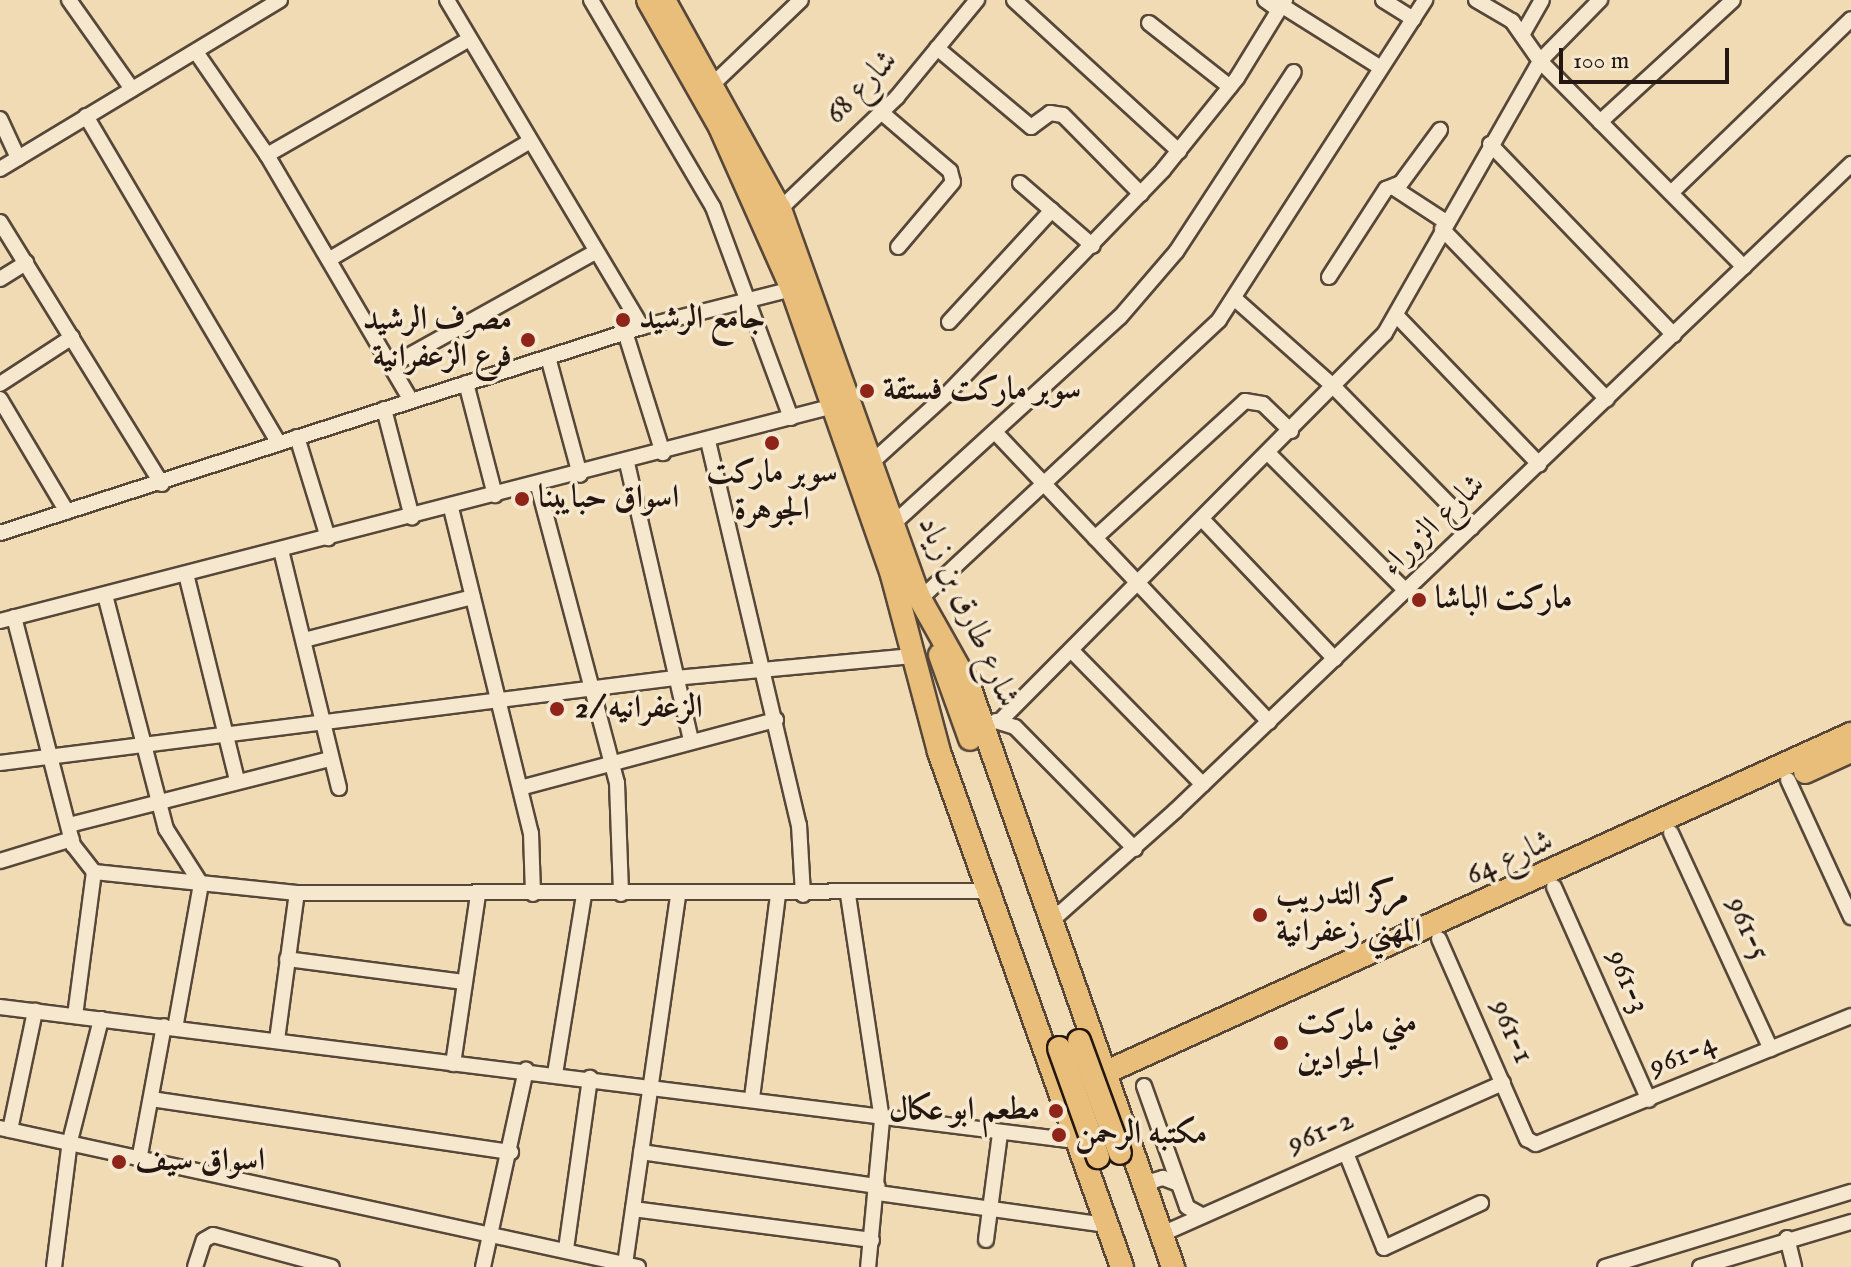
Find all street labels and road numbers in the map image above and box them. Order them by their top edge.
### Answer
street label: شارع 68 [817,43,907,133]
street label: شارع الزوراء [1374,467,1494,585]
street label: شارع طارق بن زياد [908,511,1026,713]
street label: شارع 64 [1460,823,1560,895]
street label: 961-5 [1716,891,1778,967]
street label: 961-3 [1596,944,1658,1020]
street label: 961-1 [1480,994,1542,1070]
street label: 961-4 [1643,1025,1723,1087]
street label: 961-2 [1282,1101,1360,1165]

